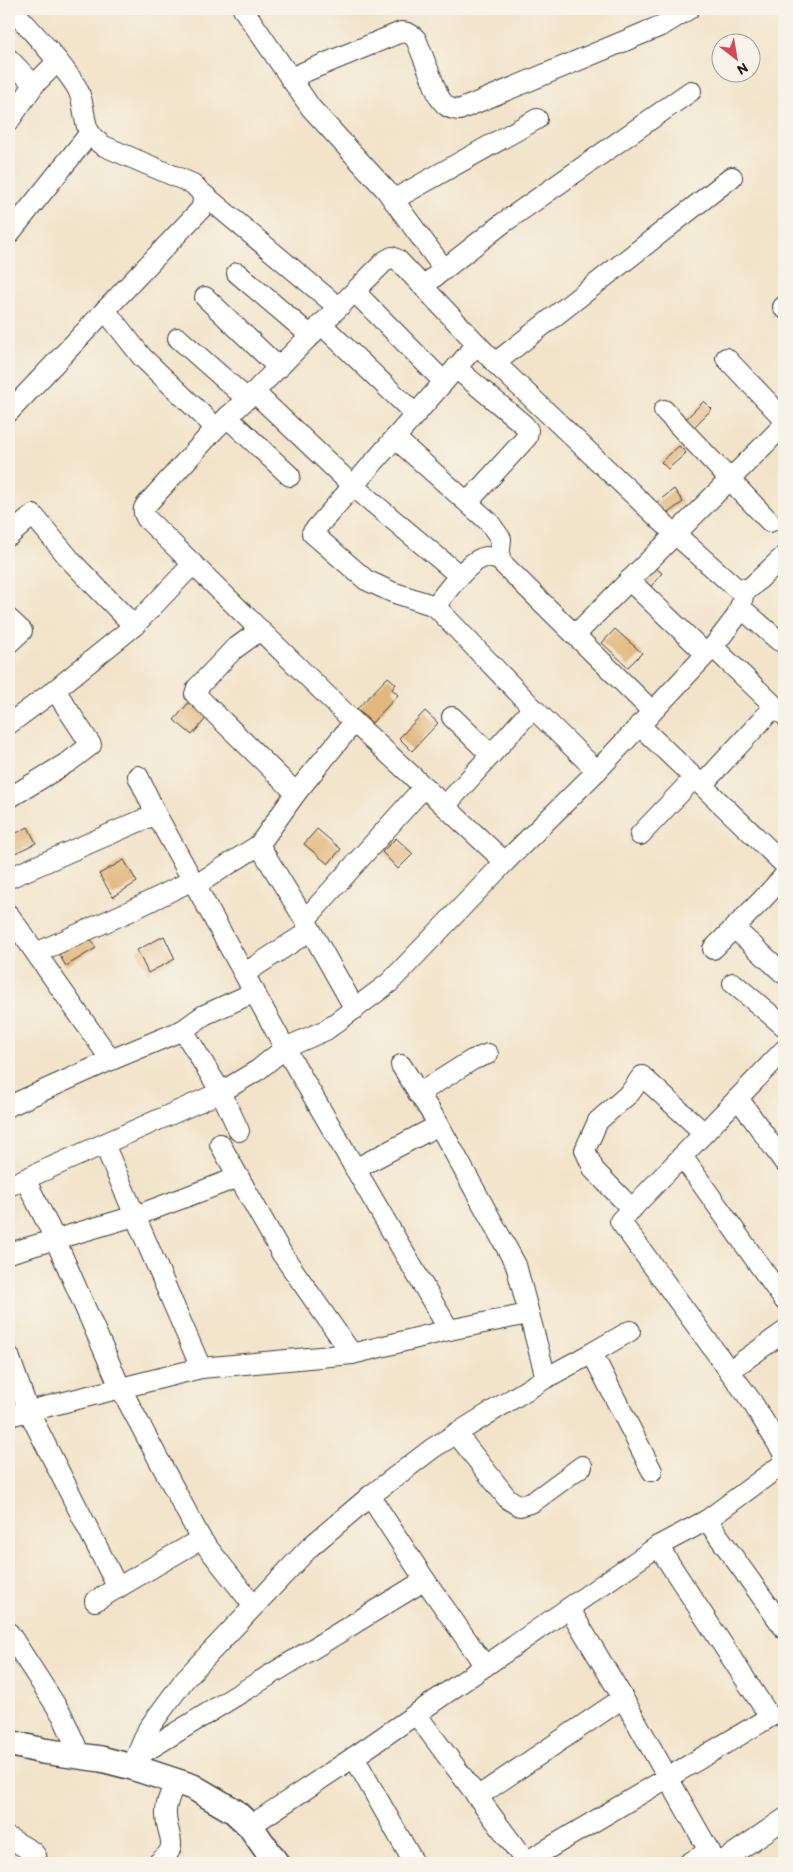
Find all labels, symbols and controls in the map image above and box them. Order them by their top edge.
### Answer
north arrow [710,32,760,82]
text: N [734,59,751,78]

